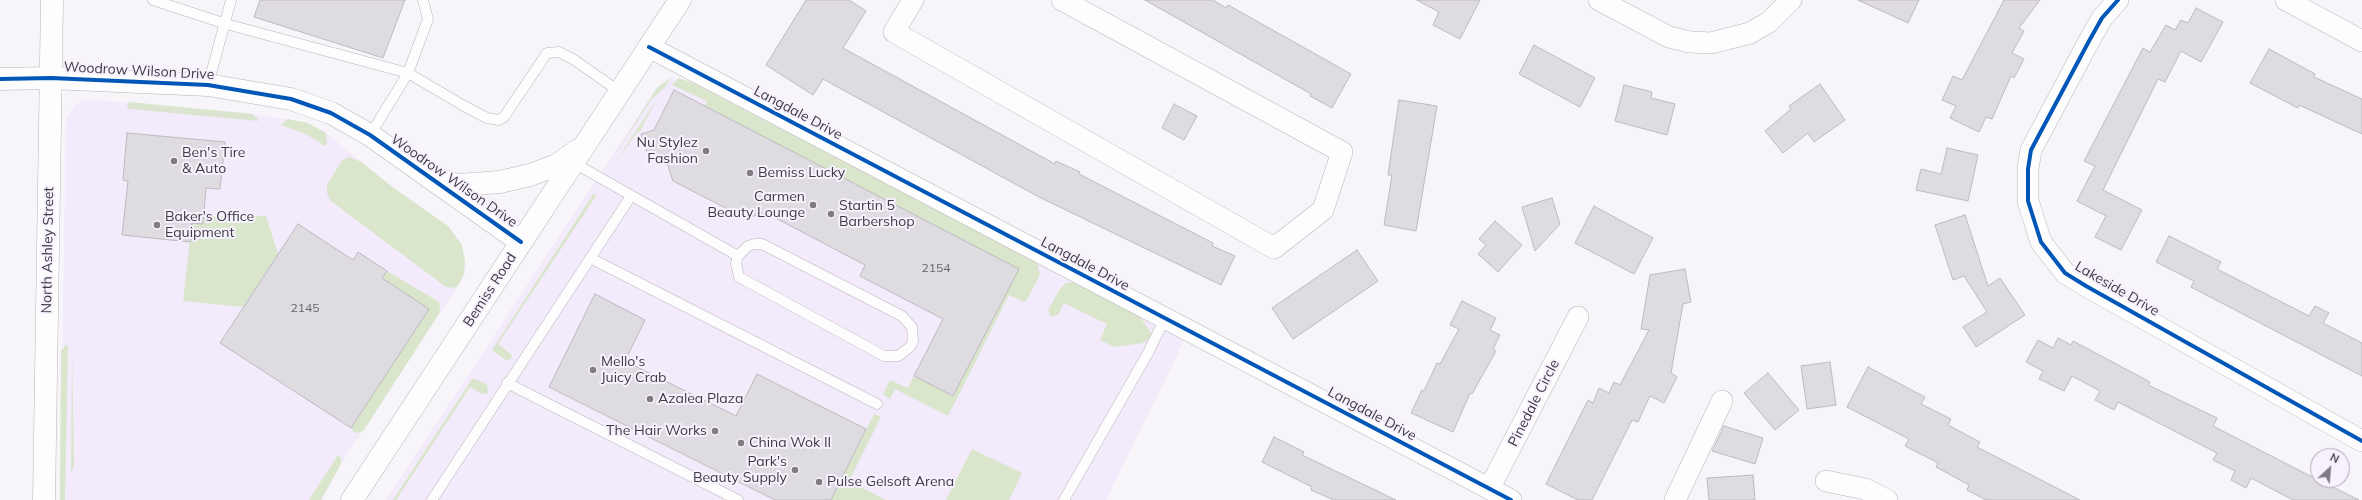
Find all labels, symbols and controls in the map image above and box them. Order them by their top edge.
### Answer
street label: Woodrow Wilson Drive [63,59,215,83]
street label: Langdale Drive [751,83,845,143]
street label: Woodrow Wilson Drive [387,131,521,231]
place label: Nu Stylez Fashion [637,135,698,168]
place label: Ben's Tire & Auto [182,145,245,178]
marker: Nu Stylez Fashion [701,146,711,156]
marker: Ben's Tire & Auto [169,156,179,166]
place label: Bemiss Lucky [758,165,845,181]
marker: Bemiss Lucky [745,168,755,178]
street label: North Ashley Street [38,187,58,313]
place label: Carmen Beauty Lounge [707,189,805,222]
place label: Startin 5 Barbershop [839,198,915,230]
marker: Carmen Beauty Lounge [808,200,818,210]
place label: Baker's Office Equipment [165,209,254,242]
marker: Startin 5 Barbershop [826,209,836,219]
marker: Baker's Office Equipment [152,220,162,230]
street label: Langdale Drive [1038,234,1132,294]
street label: Bemiss Road [460,250,520,330]
street label: Lakeside Drive [2072,258,2162,320]
house number: 2154 [922,261,950,275]
house number: 2145 [291,301,319,315]
place label: Mello's Juicy Crab [601,354,666,386]
street label: Pinedale Circle [1505,357,1563,449]
marker: Mello's Juicy Crab [588,365,598,375]
street label: Langdale Drive [1325,384,1419,444]
place label: Azalea Plaza [658,391,743,407]
marker: Azalea Plaza [645,394,655,404]
place label: The Hair Works [606,423,707,439]
marker: The Hair Works [710,426,720,436]
place label: China Wok II [749,435,831,451]
marker: China Wok II [736,438,746,448]
north arrow [2310,448,2350,488]
text: N [2328,450,2342,466]
place label: Park's Beauty Supply [693,454,787,486]
marker: Park's Beauty Supply [790,465,800,475]
place label: Pulse Gelsoft Arena [827,474,954,490]
marker: Pulse Gelsoft Arena [814,477,824,487]

